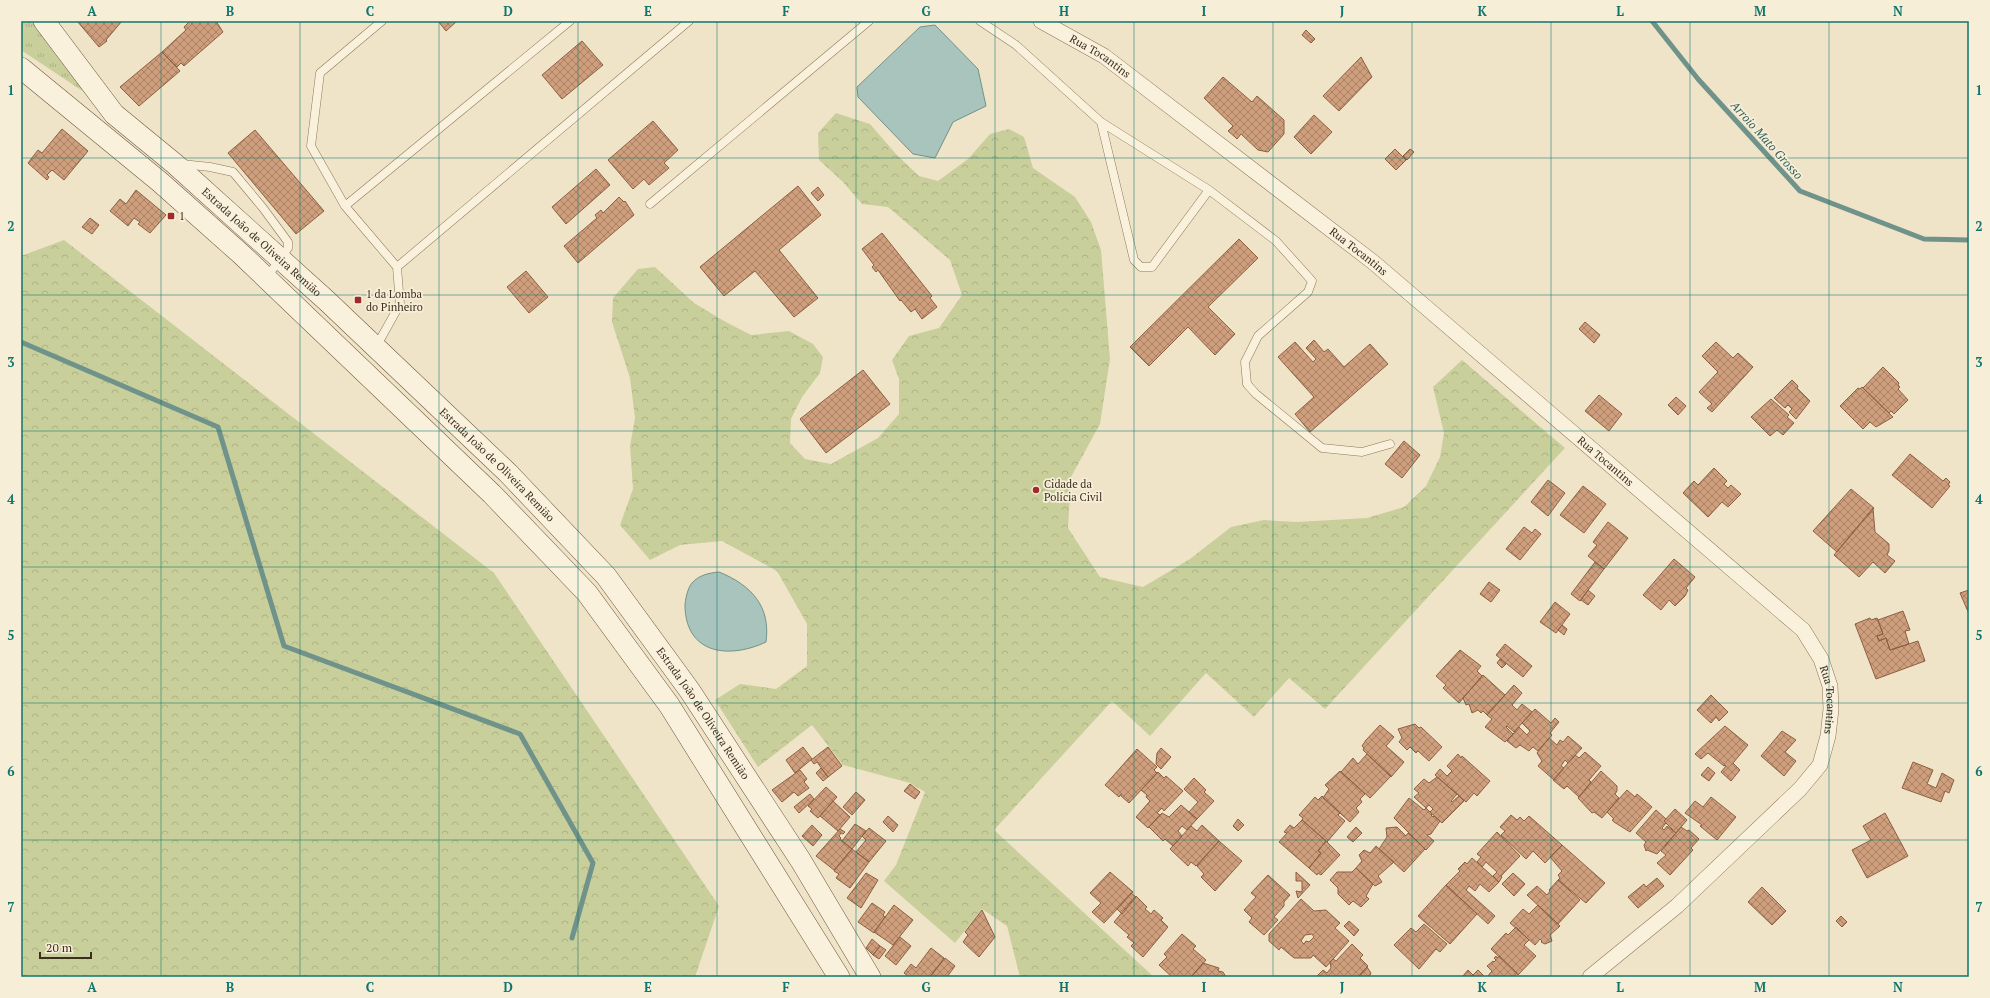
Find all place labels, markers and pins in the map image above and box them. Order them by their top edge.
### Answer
place label: 1 [179,209,185,223]
marker: 1 [166,211,176,221]
place label: 1 da Lomba do Pinheiro [366,287,423,314]
marker: 1 da Lomba do Pinheiro [353,295,363,305]
place label: Cidade da Polícia Civil [1044,477,1102,504]
marker: Cidade da Polícia Civil [1031,485,1041,495]

